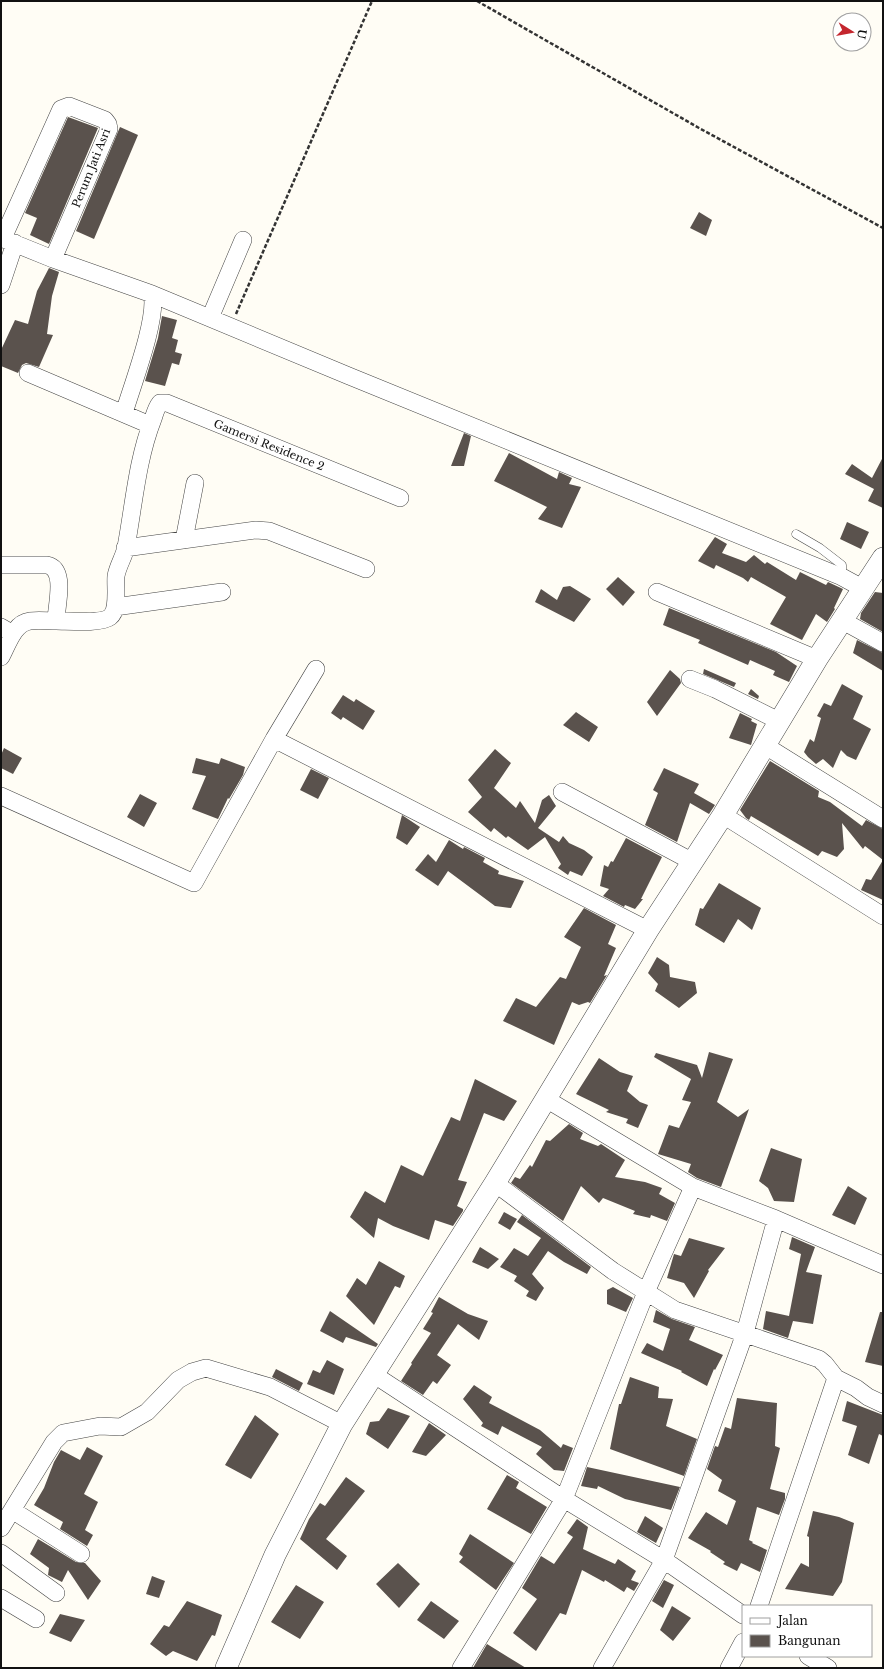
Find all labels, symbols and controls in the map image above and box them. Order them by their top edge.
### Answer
north arrow [832,12,872,52]
text: U [854,28,870,40]
street label: Perum Jati Asri [69,126,113,210]
street label: Gamersi Residence 2 [212,416,327,474]
legend [742,1605,872,1657]
text: Jalan [776,1613,808,1628]
text: Bangunan [778,1633,841,1648]

